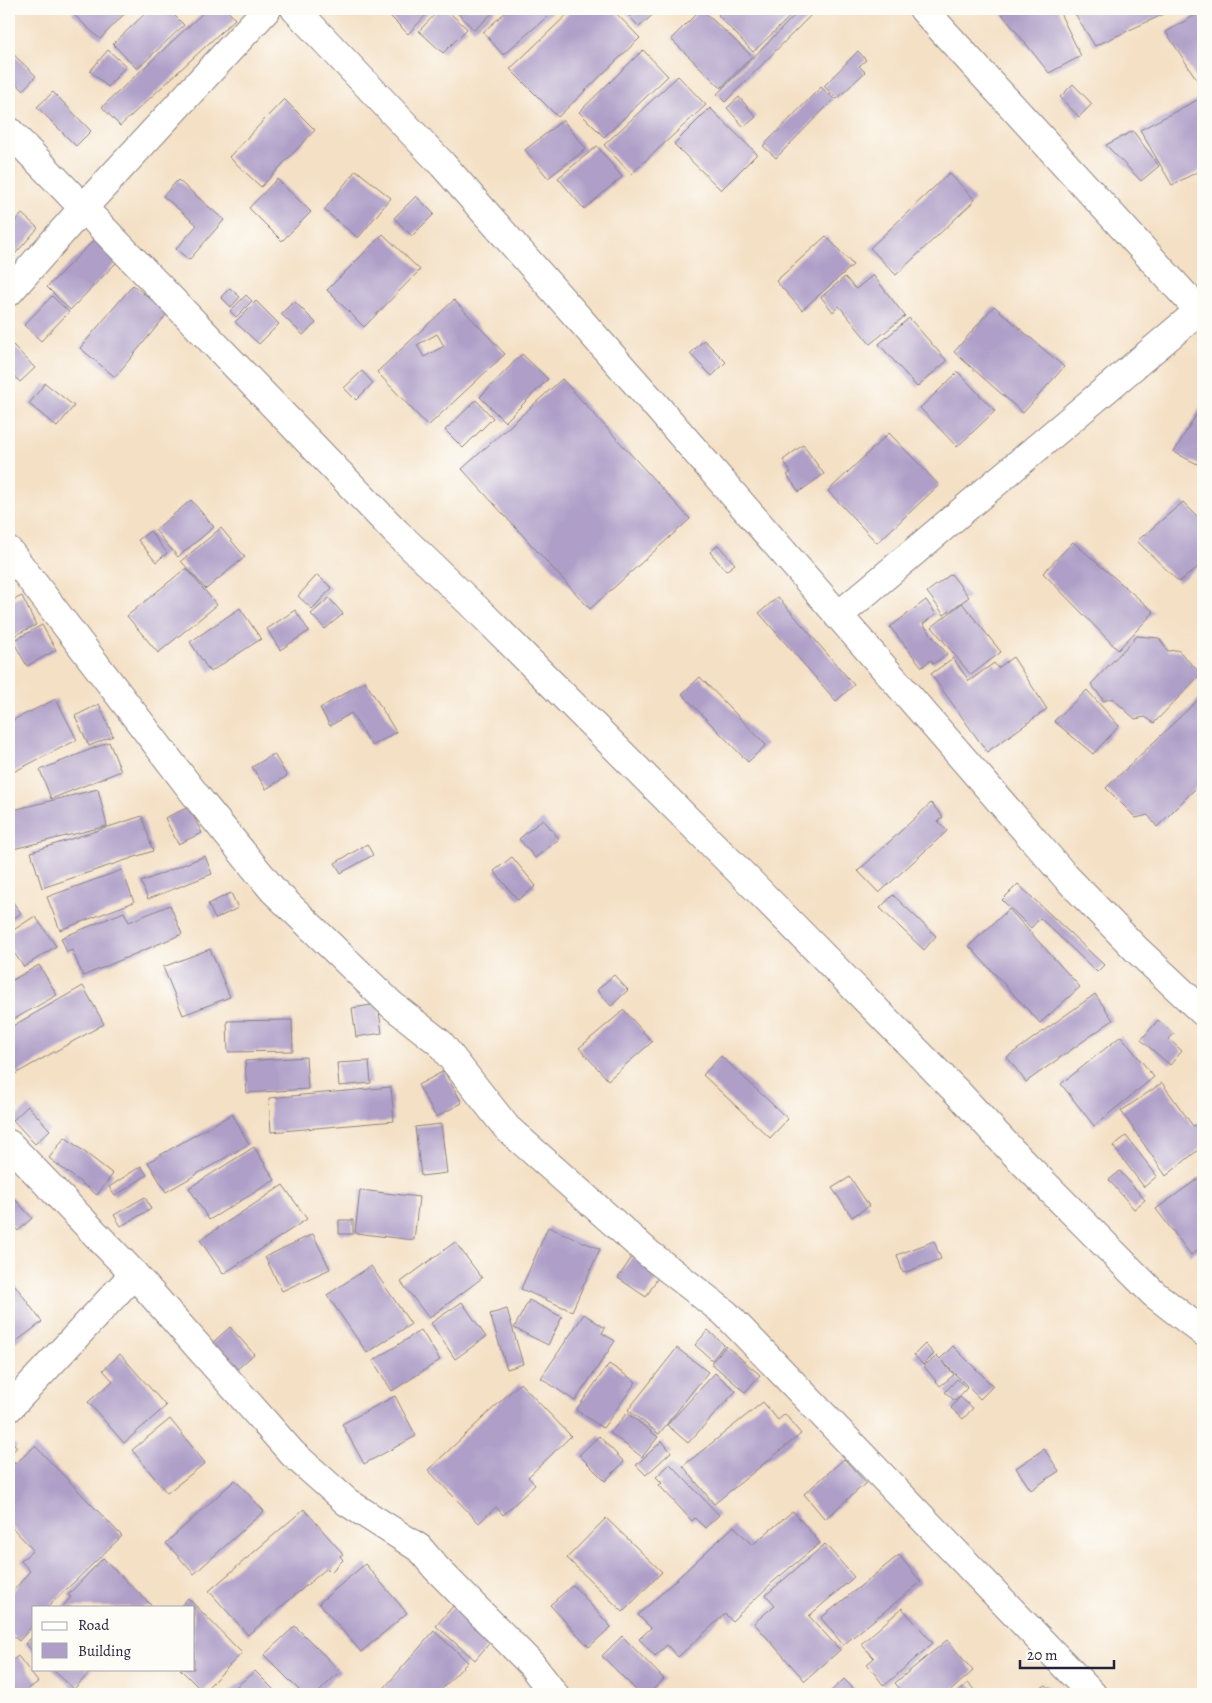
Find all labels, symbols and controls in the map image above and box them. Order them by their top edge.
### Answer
legend [32,1606,195,1670]
text: Road [78,1615,110,1635]
scale bar [1020,1638,1113,1670]
text: Building [78,1641,131,1661]
text: 20 m [1027,1645,1058,1665]

